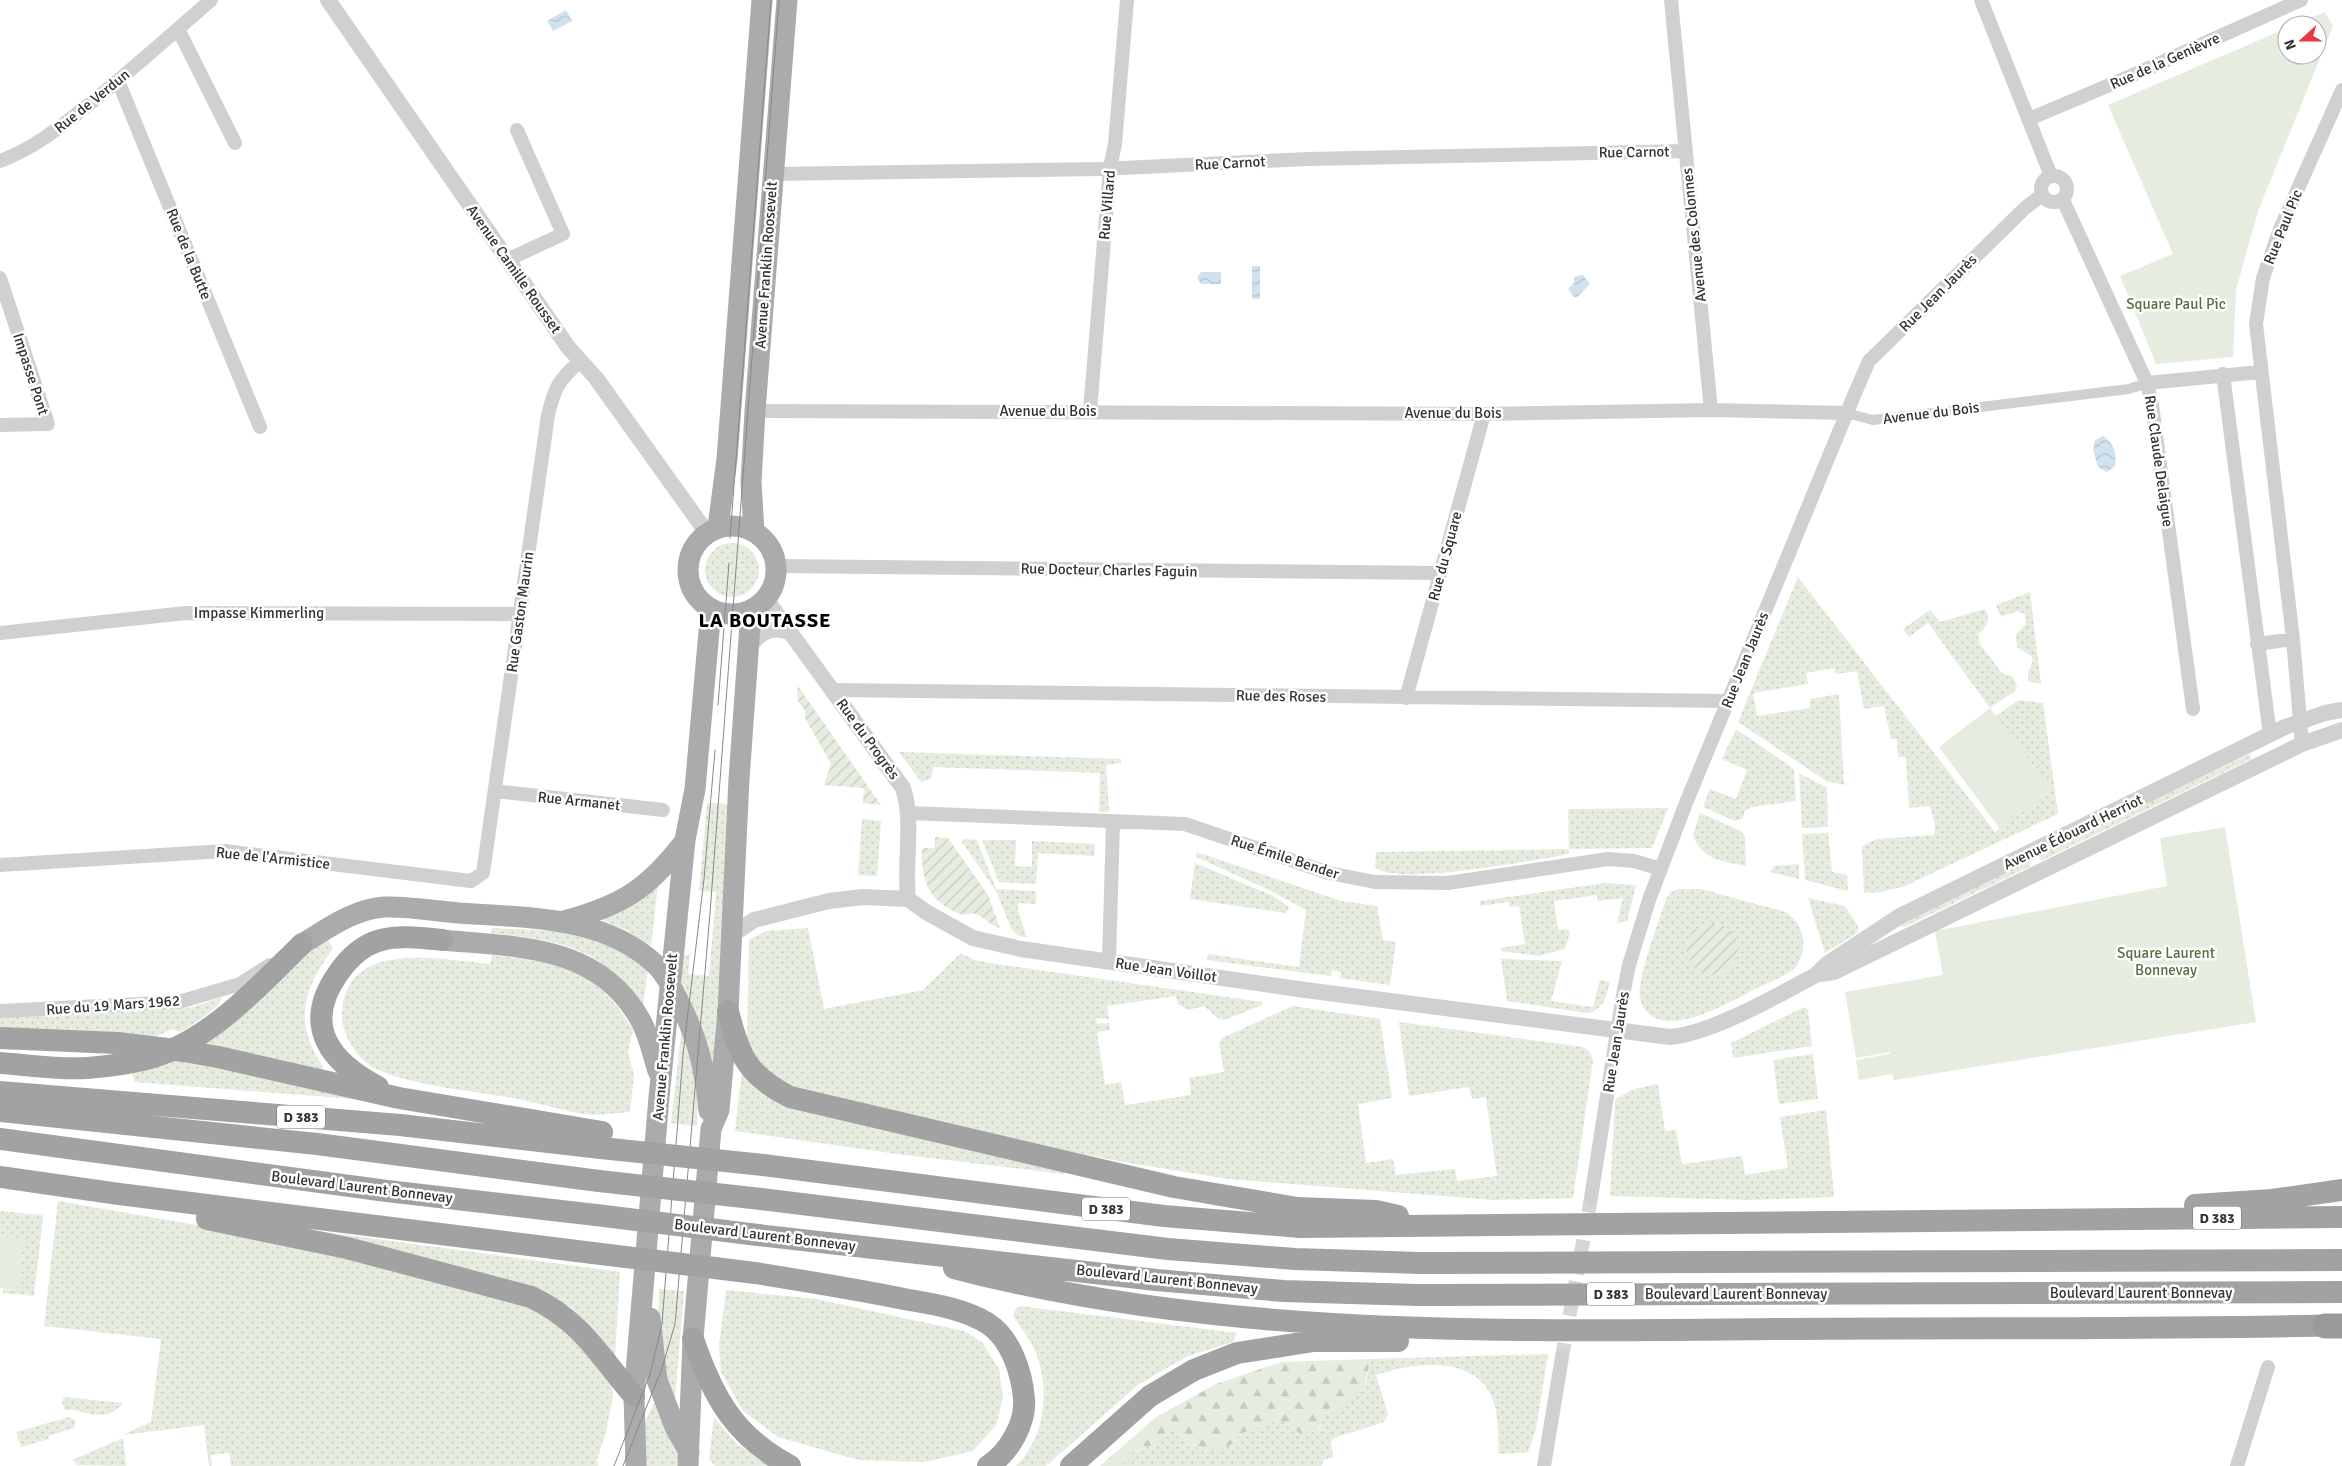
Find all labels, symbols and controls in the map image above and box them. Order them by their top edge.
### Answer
north arrow [2277,15,2327,65]
street label: Rue de la Genièvre [2107,29,2223,93]
text: N [2281,37,2300,52]
street label: Rue de Verdun [51,65,133,137]
street label: Rue Carnot [1598,142,1670,162]
street label: Rue Carnot [1194,152,1266,174]
street label: Avenue des Colonnes [1678,167,1710,303]
street label: Rue Villard [1095,169,1119,241]
street label: Avenue Franklin Roosevelt [751,181,781,349]
street label: Rue Paul Pic [2260,187,2306,267]
street label: Avenue Camille Rousset [463,201,565,337]
street label: Rue de la Butte [163,206,215,302]
street label: Rue Jean Jaurès [1895,250,1981,336]
park label: Square Paul Pic [2126,295,2226,313]
street label: Impasse Pont [9,331,53,417]
street label: Rue Claude Delaigue [2141,394,2177,528]
street label: Avenue du Bois [1882,398,1981,428]
street label: Avenue du Bois [999,402,1097,420]
street label: Avenue du Bois [1404,404,1502,422]
street label: Rue du Square [1424,509,1466,603]
street label: Rue Gaston Maurin [503,550,537,674]
street label: Rue Docteur Charles Faguin [1020,559,1198,581]
street label: Impasse Kimmerling [194,604,324,622]
district label: LA BOUTASSE [698,608,832,633]
street label: Rue Jean Jaurès [1717,609,1773,711]
street label: Rue des Roses [1236,686,1327,706]
street label: Rue du Progrès [833,695,904,783]
street label: Rue Armanet [537,788,621,814]
street label: Avenue Édouard Herriot [2000,790,2146,874]
street label: Rue Émile Bender [1228,830,1342,883]
street label: Rue de l'Armistice [215,843,331,873]
park label: Square Laurent Bonnevay [2117,944,2215,979]
street label: Avenue Franklin Roosevelt [649,953,681,1121]
street label: Rue Jean Voillot [1114,954,1218,986]
street label: Rue Jean Jaurès [1599,990,1633,1094]
street label: Rue du 19 Mars 1962 [45,991,181,1019]
road number: D 383 [277,1106,325,1128]
street label: Boulevard Laurent Bonnevay [270,1167,454,1207]
road number: D 383 [1082,1198,1130,1220]
road number: D 383 [2193,1206,2241,1230]
street label: Boulevard Laurent Bonnevay [673,1215,857,1255]
street label: Boulevard Laurent Bonnevay [1075,1261,1259,1297]
road number: D 383 [1587,1282,1635,1306]
street label: Boulevard Laurent Bonnevay [2050,1284,2232,1302]
street label: Boulevard Laurent Bonnevay [1645,1285,1827,1303]

